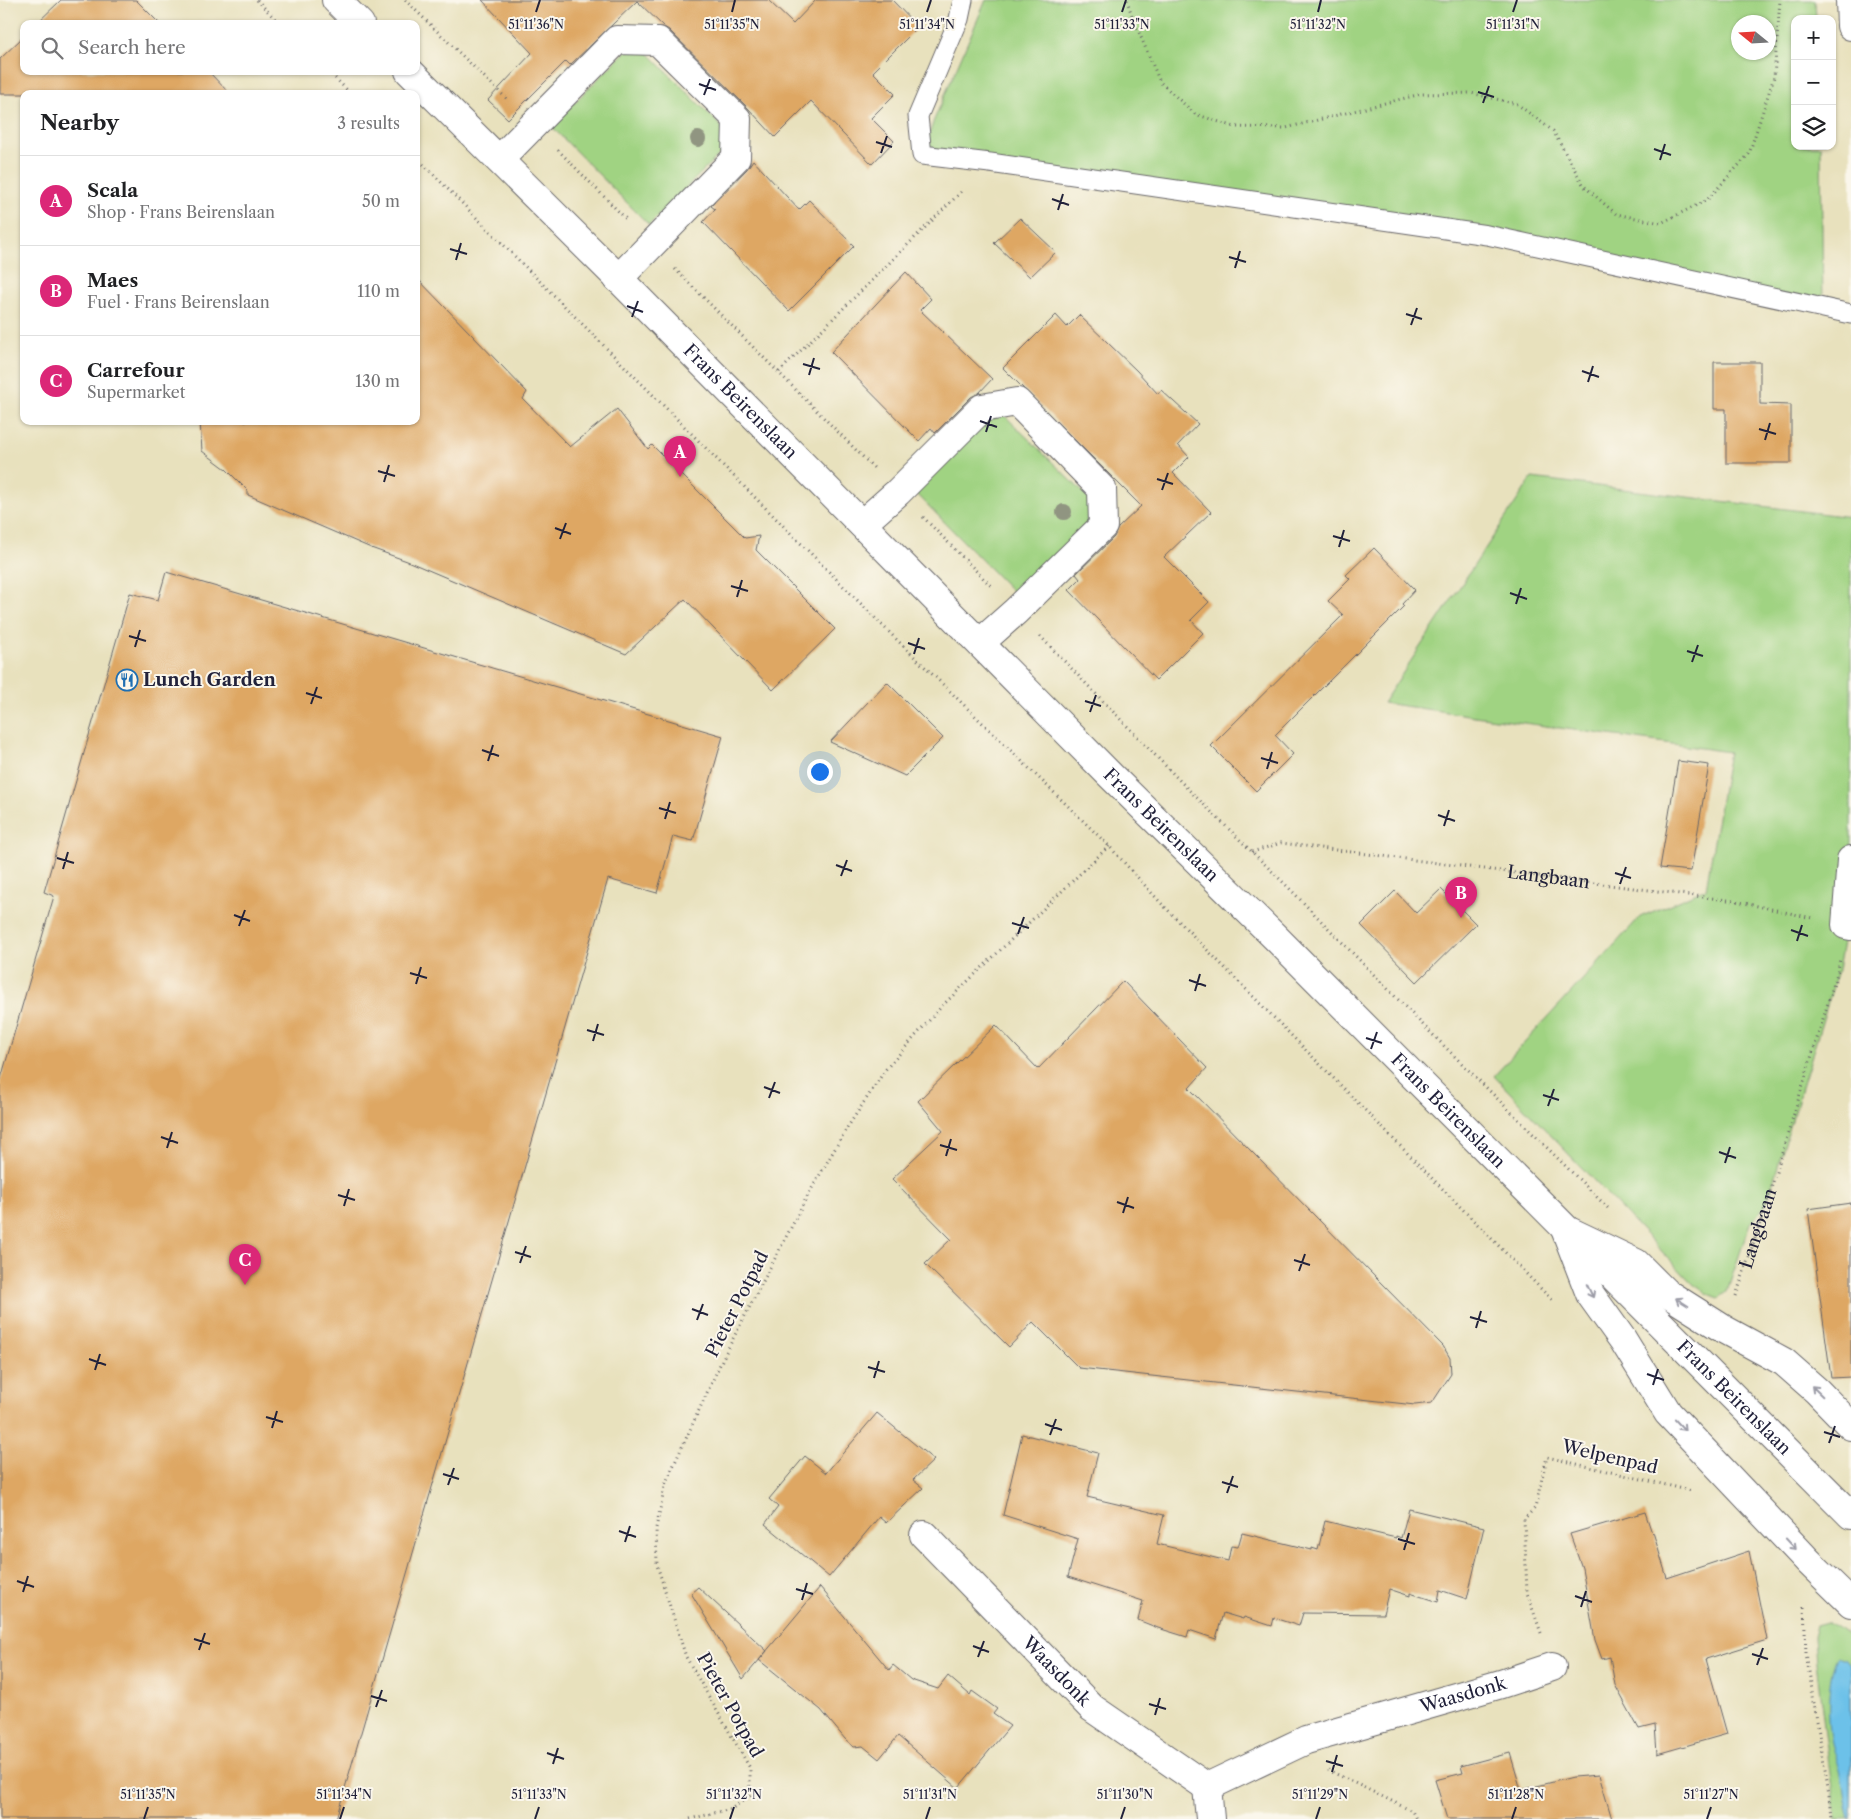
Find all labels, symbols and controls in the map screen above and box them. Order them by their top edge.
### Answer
north arrow [1731,15,1776,60]
map controls [1791,15,1836,150]
button: + [1791,15,1836,60]
text: 51°11'36"N [508,17,564,32]
text: 51°11'35"N [704,17,760,32]
text: 51°11'34"N [899,17,955,32]
text: 51°11'33"N [1094,17,1150,32]
text: 51°11'32"N [1290,17,1346,32]
text: 51°11'31"N [1486,17,1540,32]
search box [20,20,420,75]
icon: search [38,34,66,62]
text: Search here [78,36,186,59]
button: − [1791,60,1836,105]
button: layers [1791,105,1836,150]
text: Nearby [40,110,119,135]
text: 3 results [337,113,400,133]
text: Scala [87,179,138,202]
text: A [50,191,62,211]
text: 50 m [362,191,400,211]
text: Shop · Frans Beirenslaan [87,202,275,222]
text: Maes [87,269,138,292]
text: B [50,281,62,301]
text: 110 m [357,281,400,301]
text: Fuel · Frans Beirenslaan [87,292,270,312]
street label: Frans Beirenslaan [679,339,802,464]
text: Carrefour [87,359,185,382]
text: C [50,371,62,391]
text: 130 m [355,371,400,391]
text: Supermarket [87,382,185,402]
pin: A [664,436,696,477]
restaurant icon: Lunch Garden [115,668,139,692]
place label: Lunch Garden [143,669,276,691]
your location [807,759,833,785]
street label: Frans Beirenslaan [1099,764,1223,887]
street label: Langbaan [1506,861,1591,893]
pin: B [1445,877,1477,918]
street label: Frans Beirenslaan [1386,1049,1510,1173]
street label: Langbaan [1735,1186,1781,1272]
pin: C [229,1244,261,1285]
street label: Pieter Potpad [701,1247,773,1361]
one-way arrow [1585,1283,1595,1298]
one-way arrow [1675,1297,1689,1307]
street label: Frans Beirenslaan [1672,1336,1796,1460]
one-way arrow [1811,1385,1823,1397]
one-way arrow [1674,1419,1686,1432]
street label: Welpenpad [1559,1435,1660,1479]
one-way arrow [1785,1537,1797,1550]
street label: Waasdonk [1017,1631,1096,1712]
street label: Pieter Potpad [692,1649,768,1761]
street label: Waasdonk [1416,1672,1510,1718]
text: 51°11'35"N [120,1787,176,1802]
text: 51°11'34"N [316,1787,372,1802]
text: 51°11'33"N [511,1787,567,1802]
text: 51°11'32"N [706,1787,762,1802]
text: 51°11'31"N [903,1787,957,1802]
text: 51°11'30"N [1097,1787,1153,1802]
text: 51°11'29"N [1292,1787,1348,1802]
text: 51°11'28"N [1488,1787,1544,1802]
text: 51°11'27"N [1683,1787,1739,1802]

